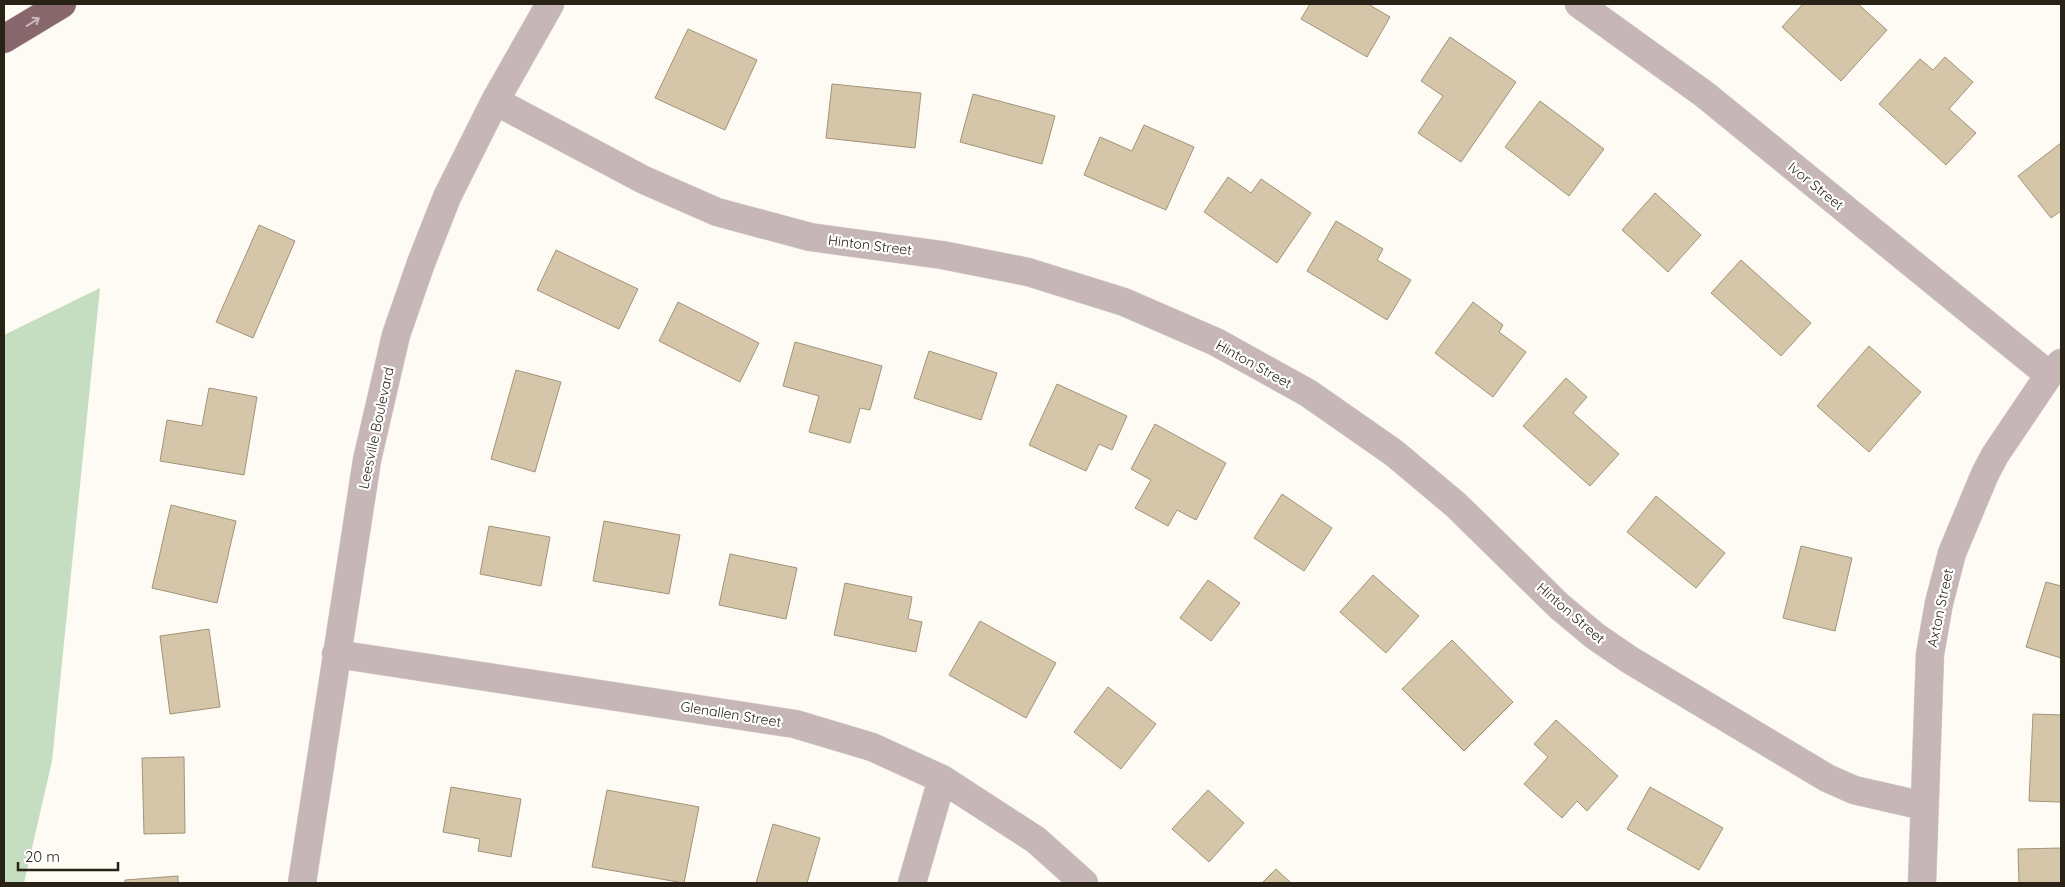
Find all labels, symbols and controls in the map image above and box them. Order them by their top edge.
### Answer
one-way arrow [25,16,39,26]
street label: Ivor Street [1784,158,1848,214]
street label: Hinton Street [827,231,913,259]
street label: Hinton Street [1213,336,1296,392]
street label: Leesville Boulevard [354,365,398,491]
street label: Axton Street [1923,567,1957,649]
street label: Hinton Street [1533,578,1609,648]
street label: Glenallen Street [679,697,783,731]
scale bar [18,840,118,872]
text: 20 m [25,847,60,866]

